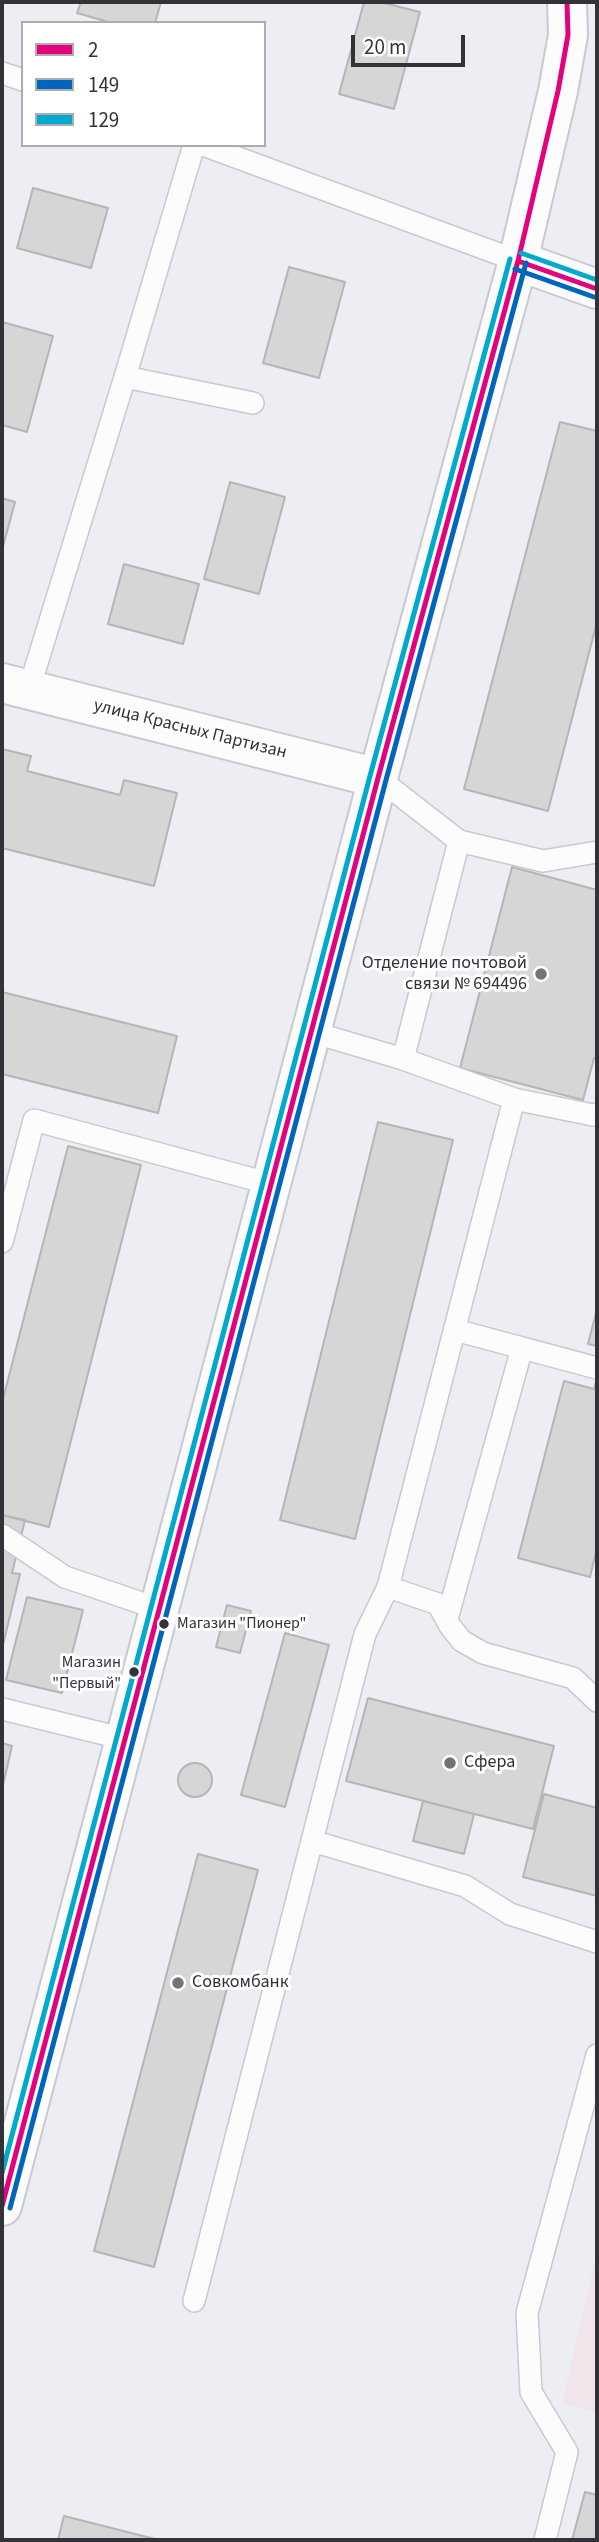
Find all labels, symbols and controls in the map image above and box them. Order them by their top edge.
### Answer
legend [21,21,266,147]
scale bar [354,21,468,65]
text: 20 m [364,32,406,62]
text: 2 [88,35,98,65]
text: 149 [88,70,119,100]
text: 129 [88,105,119,135]
street label: улица Красных Партизан [91,696,289,764]
place label: Отделение почтовой связи № 694496 [362,953,527,996]
marker: Отделение почтовой связи № 694496 [533,966,549,982]
place label: Магазин "Пионер" [177,1614,306,1634]
marker: Магазин "Пионер" [157,1617,171,1631]
place label: Магазин "Первый" [52,1653,121,1691]
marker: Магазин "Первый" [127,1665,141,1679]
place label: Сфера [464,1752,515,1774]
marker: Сфера [442,1755,458,1771]
place label: Совкомбанк [192,1972,289,1994]
marker: Совкомбанк [170,1975,186,1991]

